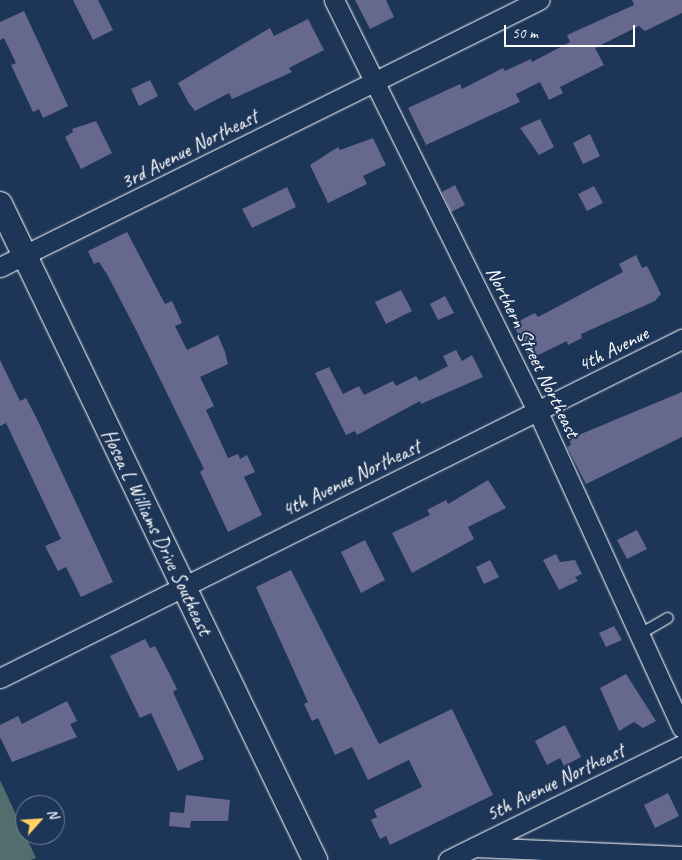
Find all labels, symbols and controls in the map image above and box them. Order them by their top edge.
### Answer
scale bar [507,15,638,47]
text: 50 m [512,24,538,43]
street label: 3rd Avenue Northeast [117,104,261,194]
street label: Northern Street Northeast [481,262,585,442]
street label: 4th Avenue [574,321,652,377]
street label: Hosea L Williams Drive Southeast [96,425,218,639]
street label: 4th Avenue Northeast [278,434,424,522]
street label: 5th Avenue Northeast [482,738,628,826]
north arrow [15,795,65,845]
text: N [43,806,63,821]

